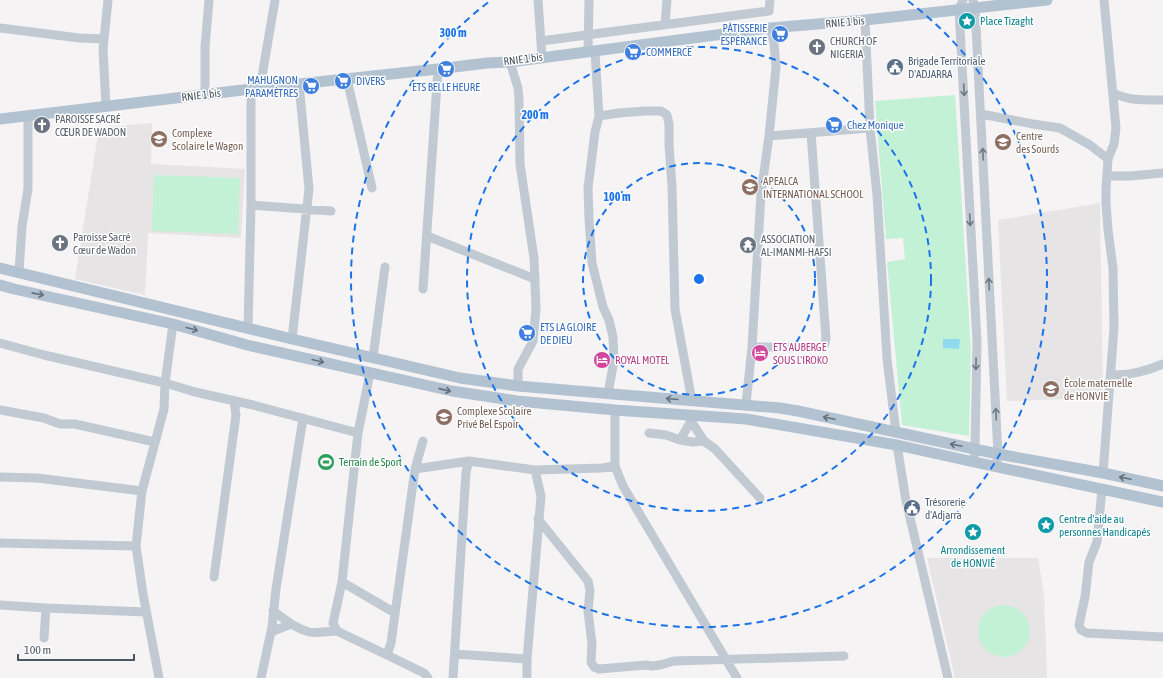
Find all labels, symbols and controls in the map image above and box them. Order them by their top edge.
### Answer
place icon: Place Tizaght [957,11,977,31]
street label: RNIE 1 bis [825,14,865,30]
place label: Place Tizaght [980,15,1033,27]
place label: PÂTISSERIE ESPÉRANCE [721,22,767,47]
supermarket icon: PÂTISSERIE ESPÉRANCE [770,24,790,44]
text: 300 m [439,26,467,40]
place label: CHURCH OF NIGERIA [830,35,877,60]
church icon: CHURCH OF NIGERIA [807,37,827,57]
supermarket icon: COMMERCE [623,42,643,62]
place label: COMMERCE [646,46,692,58]
street label: RNIE 1 bis [503,51,543,67]
place label: Brigade Territoriale D'ADJARRA [908,55,985,80]
public building icon: Brigade Territoriale D'ADJARRA [885,57,905,77]
supermarket icon: ETS BELLE HEURE [436,59,456,79]
supermarket icon: DIVERS [333,71,353,91]
place label: MAHUGNON PARAMÈTRES [245,74,298,99]
place label: DIVERS [356,75,386,87]
supermarket icon: MAHUGNON PARAMÈTRES [301,76,321,96]
place label: ETS BELLE HEURE [412,81,480,93]
one-way arrow [960,83,967,96]
street label: RNIE 1 bis [181,87,221,103]
text: 200 m [521,108,549,122]
place label: PAROISSE SACRÉ CŒUR DE WADON [55,113,126,138]
church icon: PAROISSE SACRÉ CŒUR DE WADON [32,115,52,135]
supermarket icon: Chez Monique [824,115,844,135]
place label: Chez Monique [847,119,904,131]
place label: Complexe Scolaire le Wagon [172,127,243,152]
school or university icon: Complexe Scolaire le Wagon [149,129,169,149]
place label: Centre des Sourds [1016,130,1059,155]
school or university icon: Centre des Sourds [993,132,1013,152]
one-way arrow [979,148,986,161]
place label: APEALCA INTERNATIONAL SCHOOL [763,175,864,200]
school or university icon: APEALCA INTERNATIONAL SCHOOL [740,177,760,197]
text: 100 m [603,190,631,204]
one-way arrow [967,213,974,226]
place label: Paroisse Sacré Cœur de Wadon [73,231,136,256]
church icon: Paroisse Sacré Cœur de Wadon [50,233,70,253]
place label: ASSOCIATION AL-IMANMI-HAFSI [761,233,831,258]
temple icon: ASSOCIATION AL-IMANMI-HAFSI [738,235,758,255]
centre of rings [692,272,706,286]
one-way arrow [986,278,993,291]
one-way arrow [31,290,44,298]
place label: ETS LA GLOIRE DE DIEU [540,321,596,346]
supermarket icon: ETS LA GLOIRE DE DIEU [517,323,537,343]
one-way arrow [185,326,198,333]
place label: ETS AUBERGE SOUS L'IROKO [773,341,828,366]
hotel icon: ETS AUBERGE SOUS L'IROKO [750,343,770,363]
hotel icon: ROYAL MOTEL [592,350,612,370]
place label: ROYAL MOTEL [615,354,670,366]
one-way arrow [311,357,324,365]
one-way arrow [972,357,980,370]
place label: École maternelle de HONVIE [1064,377,1133,402]
school or university icon: École maternelle de HONVIE [1041,379,1061,399]
one-way arrow [438,386,451,394]
one-way arrow [666,396,679,403]
place label: Complexe Scolaire Privé Bel Espoir [457,405,531,430]
school or university icon: Complexe Scolaire Privé Bel Espoir [434,407,454,427]
one-way arrow [992,408,1000,421]
one-way arrow [823,413,836,421]
one-way arrow [950,441,963,449]
sports icon: Terrain de Sport [316,452,336,472]
place label: Terrain de Sport [339,456,402,468]
one-way arrow [1119,474,1132,482]
place label: Trésorerie d'Adjarra [925,496,965,521]
public building icon: Trésorerie d'Adjarra [902,498,922,518]
place label: Centre d'aide au personnes Handicapés [1059,513,1151,538]
place icon: Centre d'aide au personnes Handicapés [1036,515,1056,535]
place icon: Arrondissement de HONVIÉ [963,522,983,542]
place label: Arrondissement de HONVIÉ [941,544,1005,569]
scale bar [18,636,134,662]
text: 100 m [24,643,51,657]

